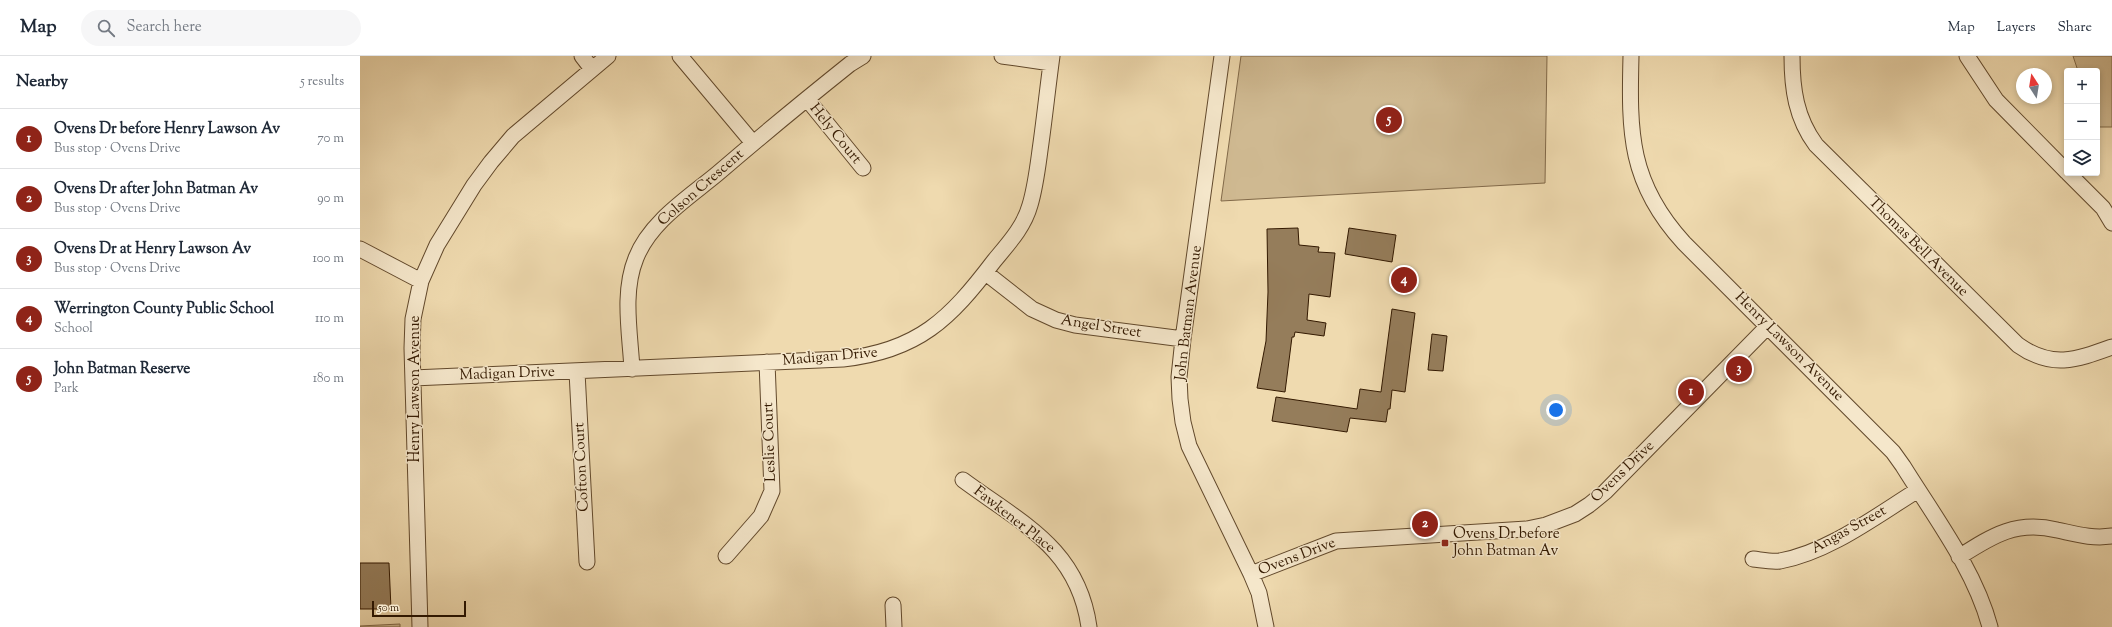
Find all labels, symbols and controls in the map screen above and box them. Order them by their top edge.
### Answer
search box [81,10,361,46]
text: Map [20,14,57,41]
icon: search [95,17,117,39]
text: Search here [127,17,202,38]
text: Map [1948,18,1975,38]
text: Layers [1997,18,2035,38]
text: Share [2057,18,2092,38]
north arrow [2016,68,2052,104]
map controls [2064,68,2100,176]
button: + [2064,68,2100,104]
text: Nearby [16,70,68,94]
text: 5 results [300,73,344,91]
street label: Hely Court [804,99,866,169]
button: − [2064,104,2100,140]
pin: 5 [1376,105,1402,135]
text: Ovens Dr before Henry Lawson Av [54,119,280,140]
text: 1 [27,130,31,148]
text: 70 m [317,130,344,148]
text: Bus stop · Ovens Drive [54,140,181,158]
button: layers [2064,140,2100,176]
street label: Colson Crescent [653,145,749,231]
text: Ovens Dr after John Batman Av [54,179,258,200]
text: 2 [26,190,32,208]
text: 90 m [317,190,344,208]
street label: Thomas Bell Avenue [1863,192,1973,302]
text: Bus stop · Ovens Drive [54,200,181,218]
text: Ovens Dr at Henry Lawson Av [54,239,251,260]
street label: John Batman Avenue [1170,244,1208,383]
text: 3 [26,250,32,268]
text: 100 m [312,250,344,268]
text: Bus stop · Ovens Drive [54,260,181,278]
pin: 4 [1391,265,1417,295]
street label: Henry Lawson Avenue [1730,288,1848,406]
text: Werrington County Public School [54,299,274,320]
text: 4 [26,310,32,328]
text: 110 m [315,310,344,328]
street label: Angel Street [1059,310,1143,344]
street label: Henry Lawson Avenue [405,315,426,463]
text: School [54,320,93,338]
street label: Madigan Drive [781,342,879,372]
pin: 3 [1726,354,1752,384]
text: John Batman Reserve [54,359,190,380]
street label: Madigan Drive [459,362,555,386]
text: 5 [27,370,31,388]
text: 180 m [313,370,344,388]
pin: 1 [1678,377,1704,407]
text: Park [54,380,79,398]
your location [1546,400,1566,420]
street label: Leslie Court [758,402,782,482]
street label: Cofton Court [569,422,595,512]
street label: Ovens Drive [1586,436,1660,508]
street label: Fawkener Place [969,481,1059,559]
street label: Angas Street [1808,501,1890,559]
pin: 2 [1412,509,1438,539]
place label: Ovens Dr before John Batman Av [1452,524,1560,562]
street label: Ovens Drive [1255,533,1339,581]
marker: Ovens Dr before John Batman Av [1440,538,1450,548]
scale bar [372,599,466,618]
text: 50 m [378,600,399,616]

